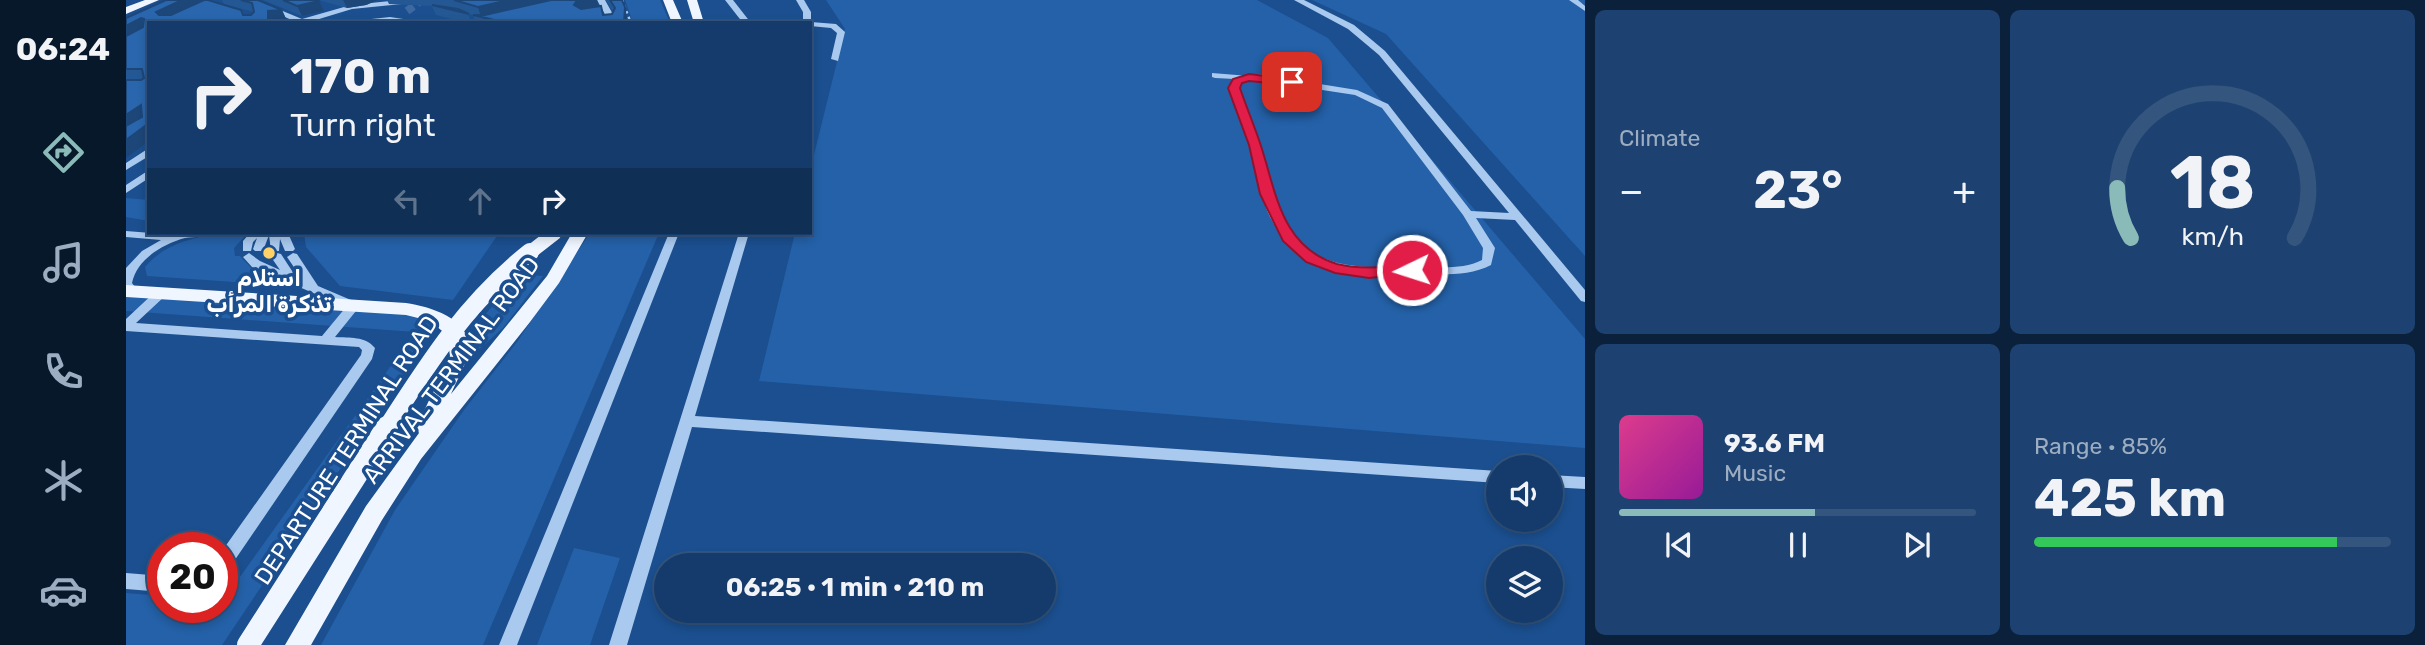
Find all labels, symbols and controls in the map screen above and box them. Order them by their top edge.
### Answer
text: 06:24 [16,30,110,68]
text: 170 m [290,47,431,105]
icon: right [175,49,266,140]
pin [1262,52,1322,112]
icon: arrive [1273,63,1311,101]
text: Turn right [290,106,435,144]
text: Climate [1619,124,1700,152]
icon: directions [39,128,88,177]
text: 18 [2170,140,2255,226]
text: 23° [1753,159,1843,221]
text: − [1619,168,1644,214]
text: + [1952,168,1976,214]
icon: left [388,182,426,220]
icon: ahead [461,182,499,220]
icon: right [534,182,572,220]
text: km/h [2181,222,2244,251]
position arrow [1375,233,1449,307]
icon: music [39,238,88,287]
marker: استلام تذكرة المرأب [261,245,277,261]
street label: ARRIVAL TERMINAL ROAD [357,251,545,489]
place label: استلام تذكرة المرأب [206,264,332,318]
street label: DEPARTURE TERMINAL ROAD [248,310,444,590]
icon: phone [39,347,88,396]
text: 93.6 FM [1724,428,1825,459]
text: Range · 85% [2034,432,2167,460]
map controls [1486,455,1563,623]
button: sound [1486,455,1563,532]
icon: climate [39,456,88,505]
text: Music [1724,459,1786,487]
text: 425 km [2034,467,2226,529]
icon: previous [1660,526,1698,564]
icon: pause [1779,526,1817,564]
icon: next [1898,526,1936,564]
speed limit sign: 20 [147,532,238,623]
button: layers [1486,546,1563,623]
icon: car [39,566,88,615]
text: 06:25 · 1 min · 210 m [726,572,984,603]

